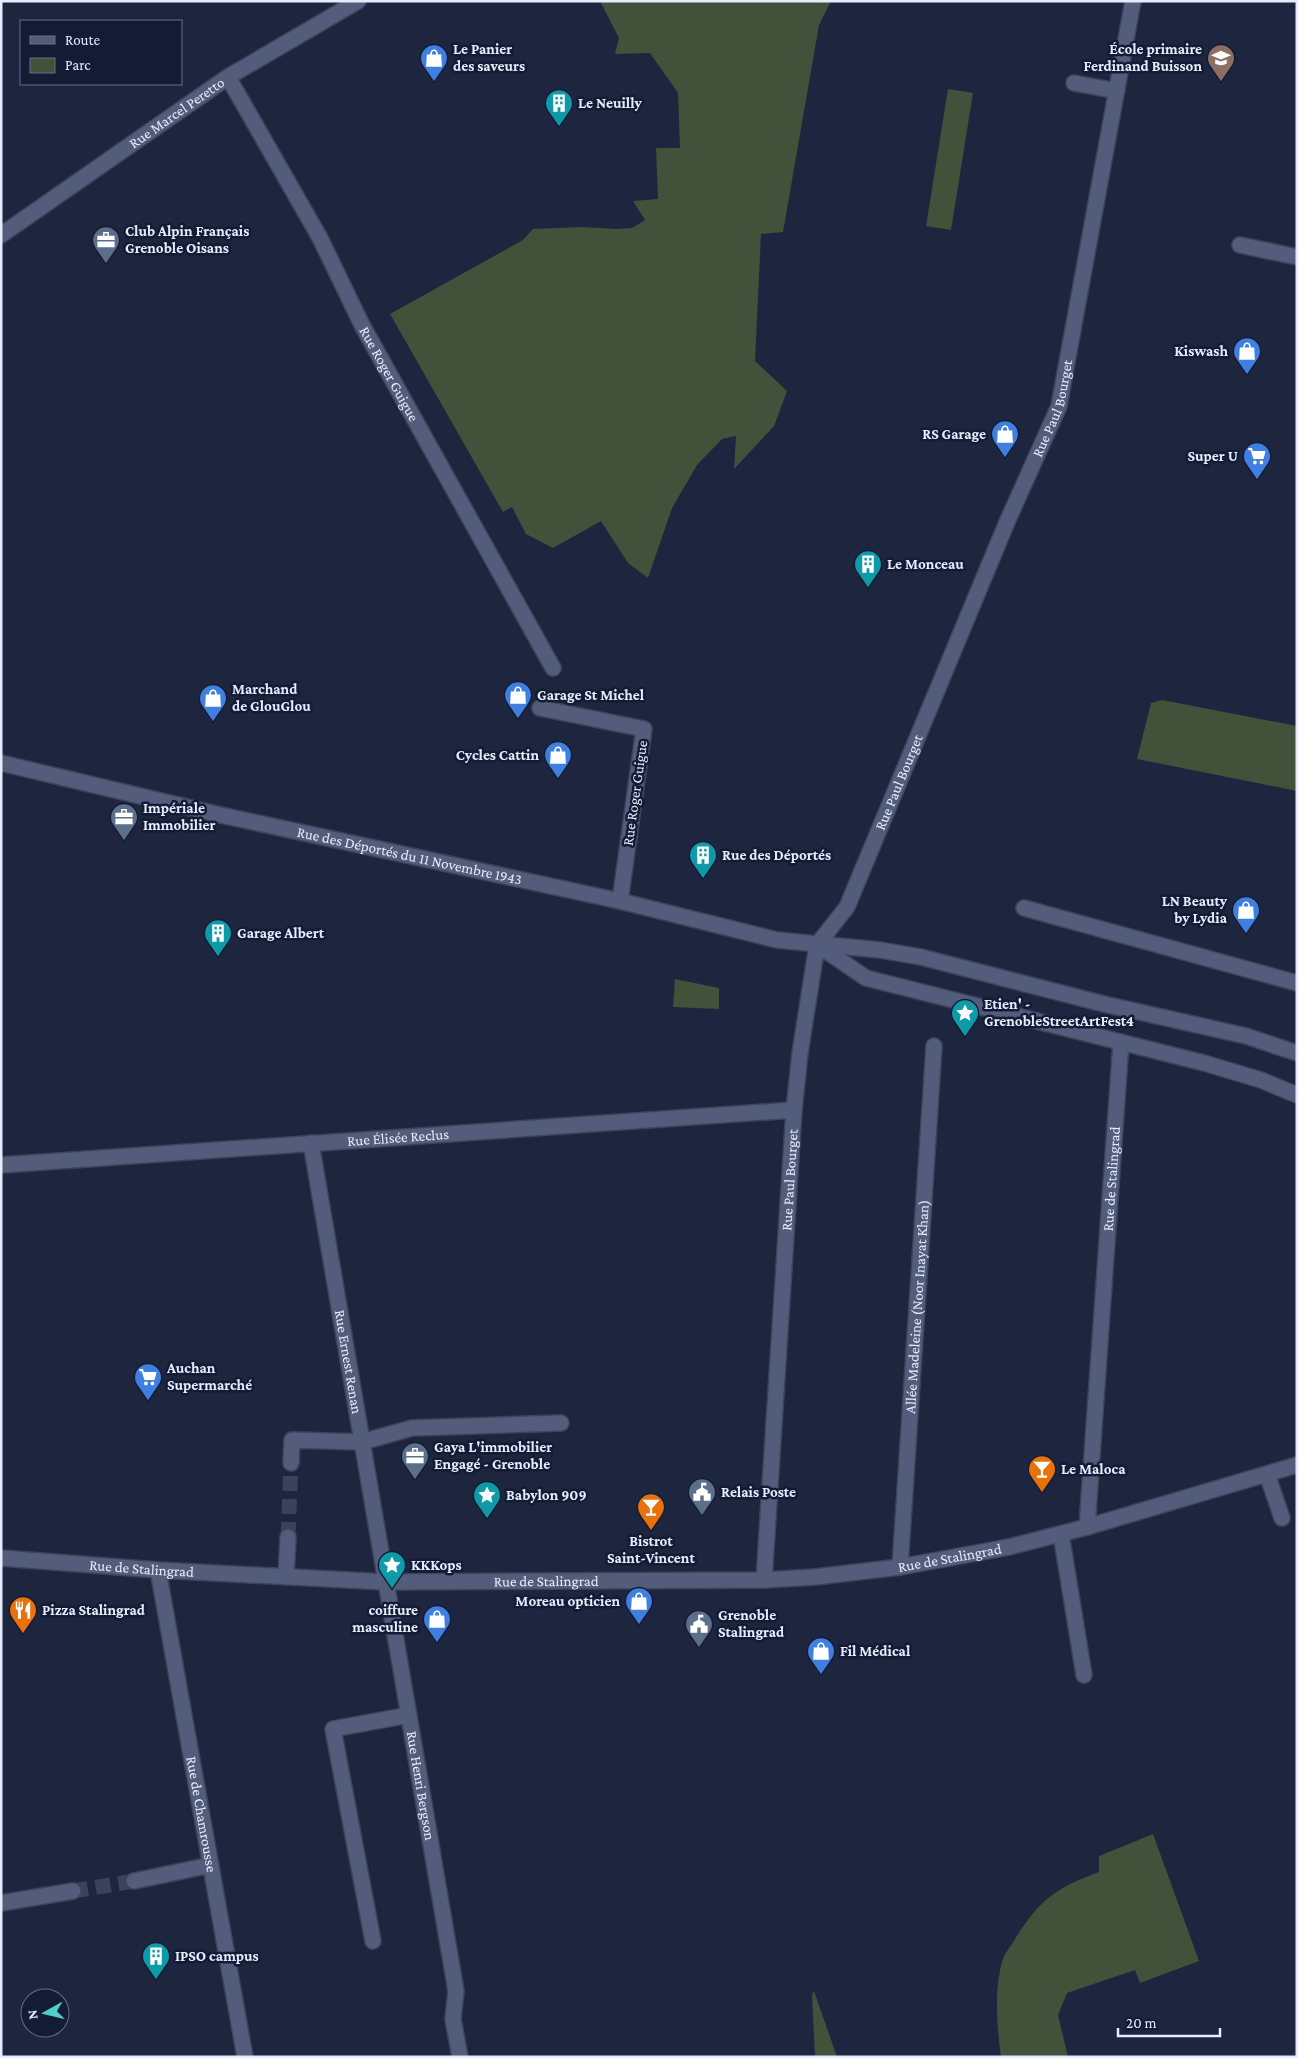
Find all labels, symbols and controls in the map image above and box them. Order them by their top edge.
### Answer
legend [20,20,182,85]
text: Route [65,32,100,48]
place label: Le Panier des saveurs [453,41,525,74]
place label: École primaire Ferdinand Buisson [1084,41,1202,74]
shop icon: Le Panier des saveurs [419,43,449,82]
school or university icon: École primaire Ferdinand Buisson [1206,43,1236,82]
text: Parc [65,57,91,73]
street label: Rue Marcel Peretto [126,74,227,151]
building icon: Le Neuilly [544,88,574,127]
place label: Le Neuilly [578,95,643,111]
place label: Club Alpin Français Grenoble Oisans [125,223,249,256]
office icon: Club Alpin Français Grenoble Oisans [91,225,121,264]
street label: Rue Roger Guigue [356,324,422,425]
shop icon: Kiswash [1232,336,1262,375]
place label: Kiswash [1174,343,1228,359]
street label: Rue Paul Bourget [1029,357,1075,460]
shop icon: RS Garage [990,419,1020,458]
place label: RS Garage [922,426,986,442]
supermarket icon: Super U [1242,441,1272,480]
place label: Super U [1188,448,1238,464]
building icon: Le Monceau [853,549,883,588]
place label: Le Monceau [887,556,964,572]
shop icon: Garage St Michel [503,680,533,719]
place label: Marchand de GlouGlou [232,681,311,714]
shop icon: Marchand de GlouGlou [198,683,228,722]
place label: Garage St Michel [537,687,645,703]
street label: Rue Paul Bourget [872,731,926,833]
street label: Rue Roger Guigue [620,739,651,847]
shop icon: Cycles Cattin [543,740,573,779]
place label: Cycles Cattin [456,747,539,763]
place label: Impériale Immobilier [143,800,215,833]
office icon: Impériale Immobilier [109,802,139,841]
street label: Rue des Déportés du 11 Novembre 1943 [296,824,523,888]
building icon: Rue des Déportés [688,840,718,879]
place label: Rue des Déportés [722,847,831,863]
place label: LN Beauty by Lydia [1162,893,1228,926]
shop icon: LN Beauty by Lydia [1231,895,1261,934]
building icon: Garage Albert [203,918,233,957]
place label: Garage Albert [237,925,325,941]
place label: Etien' - GrenobleStreetArtFest4 [984,996,1134,1029]
place icon: Etien' - GrenobleStreetArtFest4 [950,998,980,1037]
street label: Rue Élisée Reclus [347,1126,450,1149]
street label: Rue de Stalingrad [1100,1126,1123,1232]
street label: Rue Paul Bourget [778,1127,801,1231]
street label: Allée Madeleine (Noor Inayat Khan) [902,1199,933,1414]
street label: Rue Ernest Renan [332,1309,365,1415]
place label: Auchan Supermarché [166,1360,252,1393]
supermarket icon: Auchan Supermarché [133,1362,163,1401]
place label: Gaya L'immobilier Engagé - Grenoble [434,1439,552,1472]
office icon: Gaya L'immobilier Engagé - Grenoble [400,1441,430,1480]
bar icon: Le Maloca [1027,1454,1057,1493]
place label: Le Maloca [1061,1461,1126,1477]
public building icon: Relais Poste [687,1477,717,1516]
place icon: Babylon 909 [472,1480,502,1519]
place label: Relais Poste [721,1484,796,1500]
place label: Babylon 909 [506,1487,587,1503]
bar icon: Bistrot Saint-Vincent [636,1492,666,1531]
place label: Bistrot Saint-Vincent [607,1533,695,1566]
street label: Rue de Stalingrad [897,1541,1003,1575]
place icon: KKKops [377,1550,407,1589]
street label: Rue de Stalingrad [89,1557,194,1580]
place label: KKKops [411,1557,462,1573]
street label: Rue de Stalingrad [494,1573,599,1590]
shop icon: Moreau opticien [624,1586,654,1625]
place label: Moreau opticien [515,1593,620,1609]
restaurant icon: Pizza Stalingrad [8,1595,38,1634]
place label: Pizza Stalingrad [42,1602,146,1618]
place label: coiffure masculine [352,1602,418,1635]
shop icon: coiffure masculine [422,1604,452,1643]
place label: Grenoble Stalingrad [718,1607,785,1640]
public building icon: Grenoble Stalingrad [684,1609,714,1648]
shop icon: Fil Médical [806,1636,836,1675]
place label: Fil Médical [840,1643,911,1659]
street label: Rue Henri Bergson [404,1730,438,1842]
street label: Rue de Chamrousse [183,1755,220,1874]
building icon: IPSO campus [141,1941,171,1980]
place label: IPSO campus [175,1948,259,1964]
north arrow [20,1988,70,2038]
scale bar [1118,2006,1220,2038]
text: N [23,2009,41,2021]
text: 20 m [1126,2015,1157,2031]

